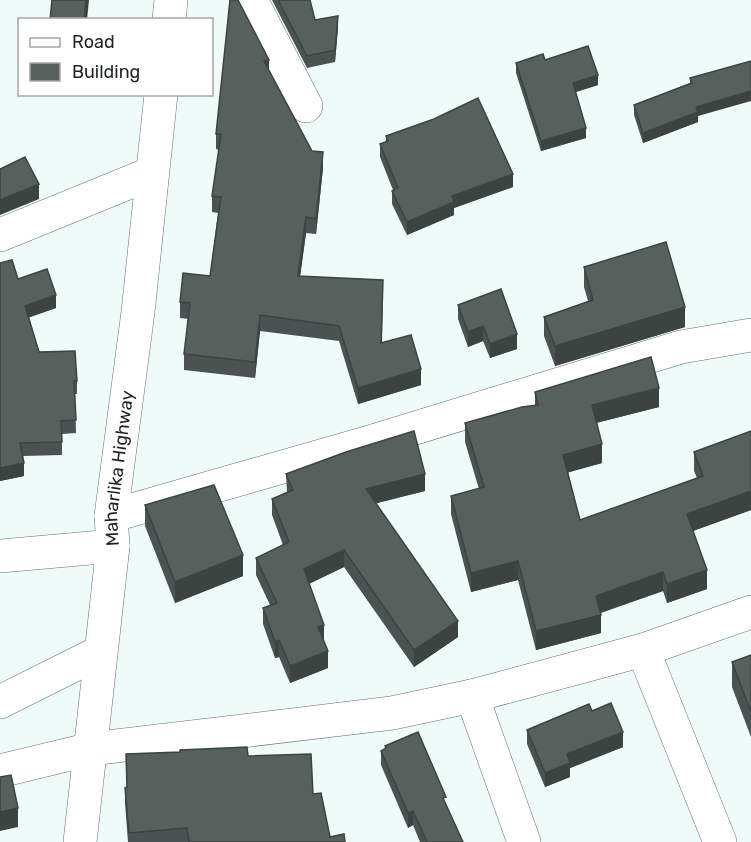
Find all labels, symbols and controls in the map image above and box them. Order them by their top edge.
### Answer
legend [18,18,213,96]
text: Road [72,31,115,53]
text: Building [72,61,140,83]
street label: Maharlika Highway [100,389,139,547]

